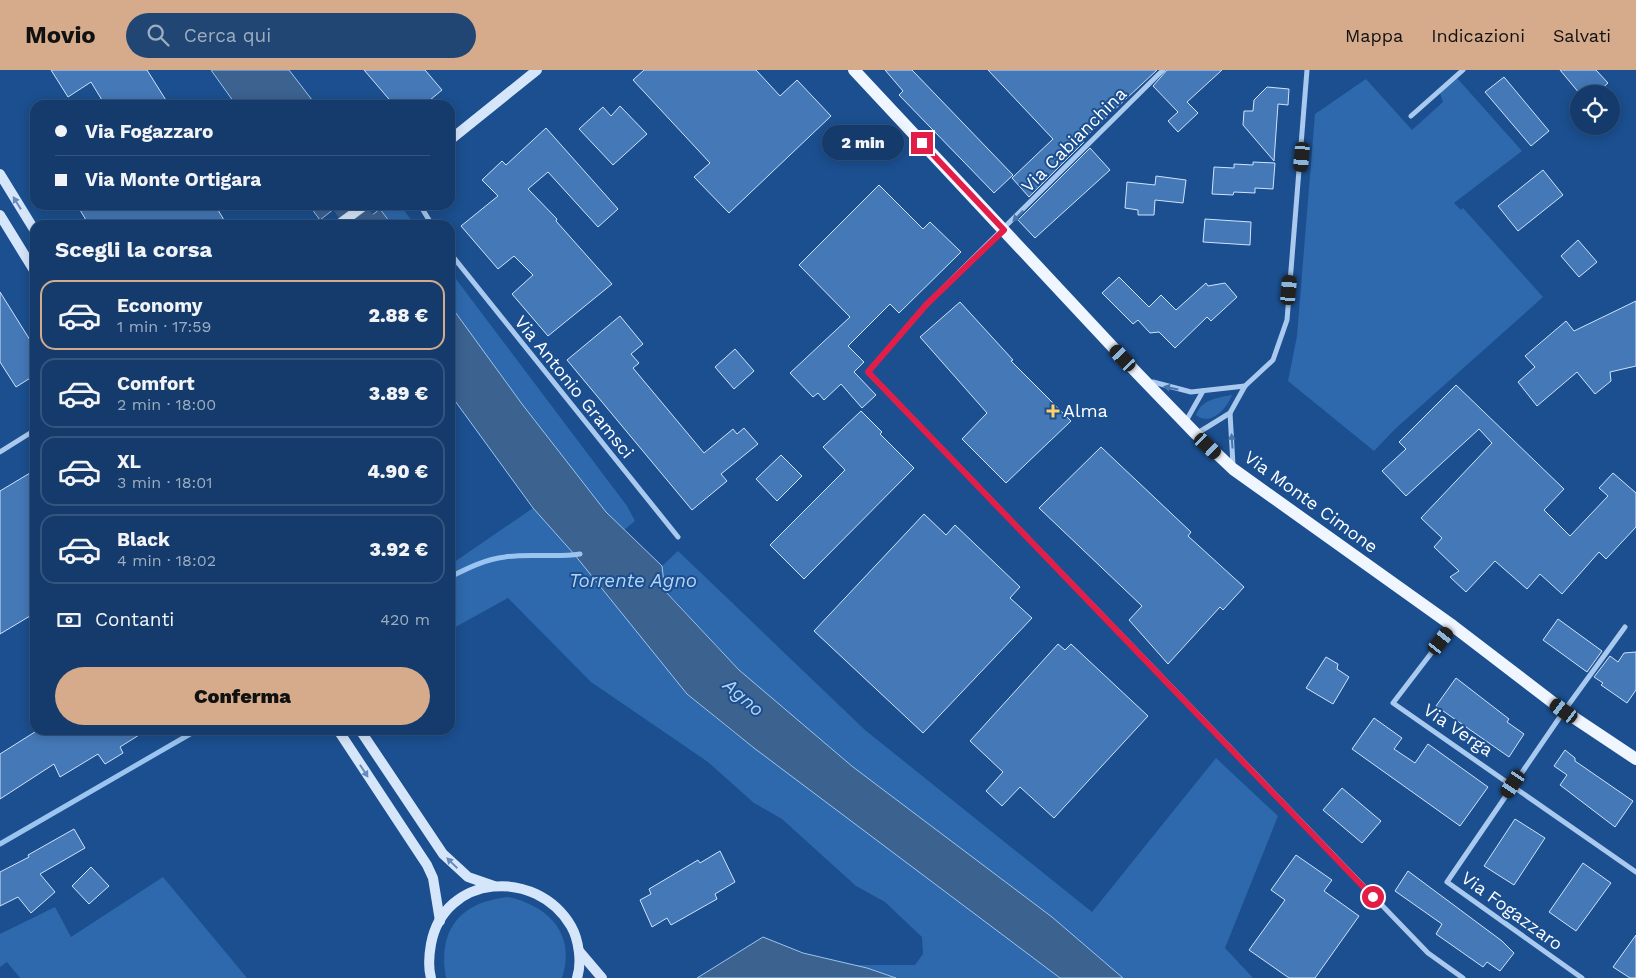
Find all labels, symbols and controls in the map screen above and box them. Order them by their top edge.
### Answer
search box [126,13,476,58]
text: Movio [25,21,96,49]
icon: search [144,21,172,49]
text: Cerca qui [184,24,271,47]
text: Mappa [1345,25,1403,46]
text: Indicazioni [1431,25,1525,46]
text: Salvati [1553,25,1611,46]
street label: Via Cabianchina [1017,83,1130,196]
map controls [1570,85,1620,135]
button: locate [1570,85,1620,135]
text: Via Fogazzaro [85,120,213,143]
callout: 2 min [822,126,904,160]
route end [911,132,933,154]
text: 2 min [841,133,885,152]
car [1293,141,1310,173]
text: Via Monte Ortigara [85,168,261,191]
one-way arrow [13,196,22,209]
one-way arrow [1012,210,1024,222]
text: Scegli la corsa [55,237,212,262]
car [1280,274,1297,306]
icon: car [57,293,102,338]
text: Economy [117,294,202,317]
text: 2.88 € [369,304,428,327]
street label: Via Antonio Gramsci [510,311,638,462]
text: 1 min · 17:59 [117,317,211,336]
car [1107,342,1138,374]
icon: car [57,371,102,416]
text: Comfort [117,372,195,395]
text: 3.89 € [369,382,428,405]
one-way arrow [1164,384,1179,392]
text: 2 min · 18:00 [117,395,216,414]
place label: Alma [1063,400,1108,421]
marker: Alma [1047,405,1059,417]
car [1191,430,1224,462]
one-way arrow [1227,433,1235,449]
street label: Via Monte Cimone [1240,446,1382,557]
icon: car [57,449,102,494]
text: XL [117,450,141,473]
text: 4.90 € [367,460,428,483]
text: 3 min · 18:01 [117,473,212,492]
icon: car [57,527,102,572]
text: Black [117,528,170,551]
text: 3.92 € [369,538,428,561]
text: 4 min · 18:02 [117,551,216,570]
water label: Torrente Agno [569,569,697,592]
icon: cash [55,606,83,634]
text: Contanti [95,608,174,631]
text: 420 m [380,610,430,629]
car [1425,625,1456,657]
button: Conferma [55,667,430,725]
water label: Agno [718,673,769,721]
car [1547,696,1580,726]
street label: Via Verga [1419,699,1497,761]
one-way arrow [360,764,369,777]
car [1498,767,1527,801]
one-way arrow [446,857,458,869]
street label: Via Fogazzaro [1458,867,1567,954]
route start [1362,886,1384,908]

